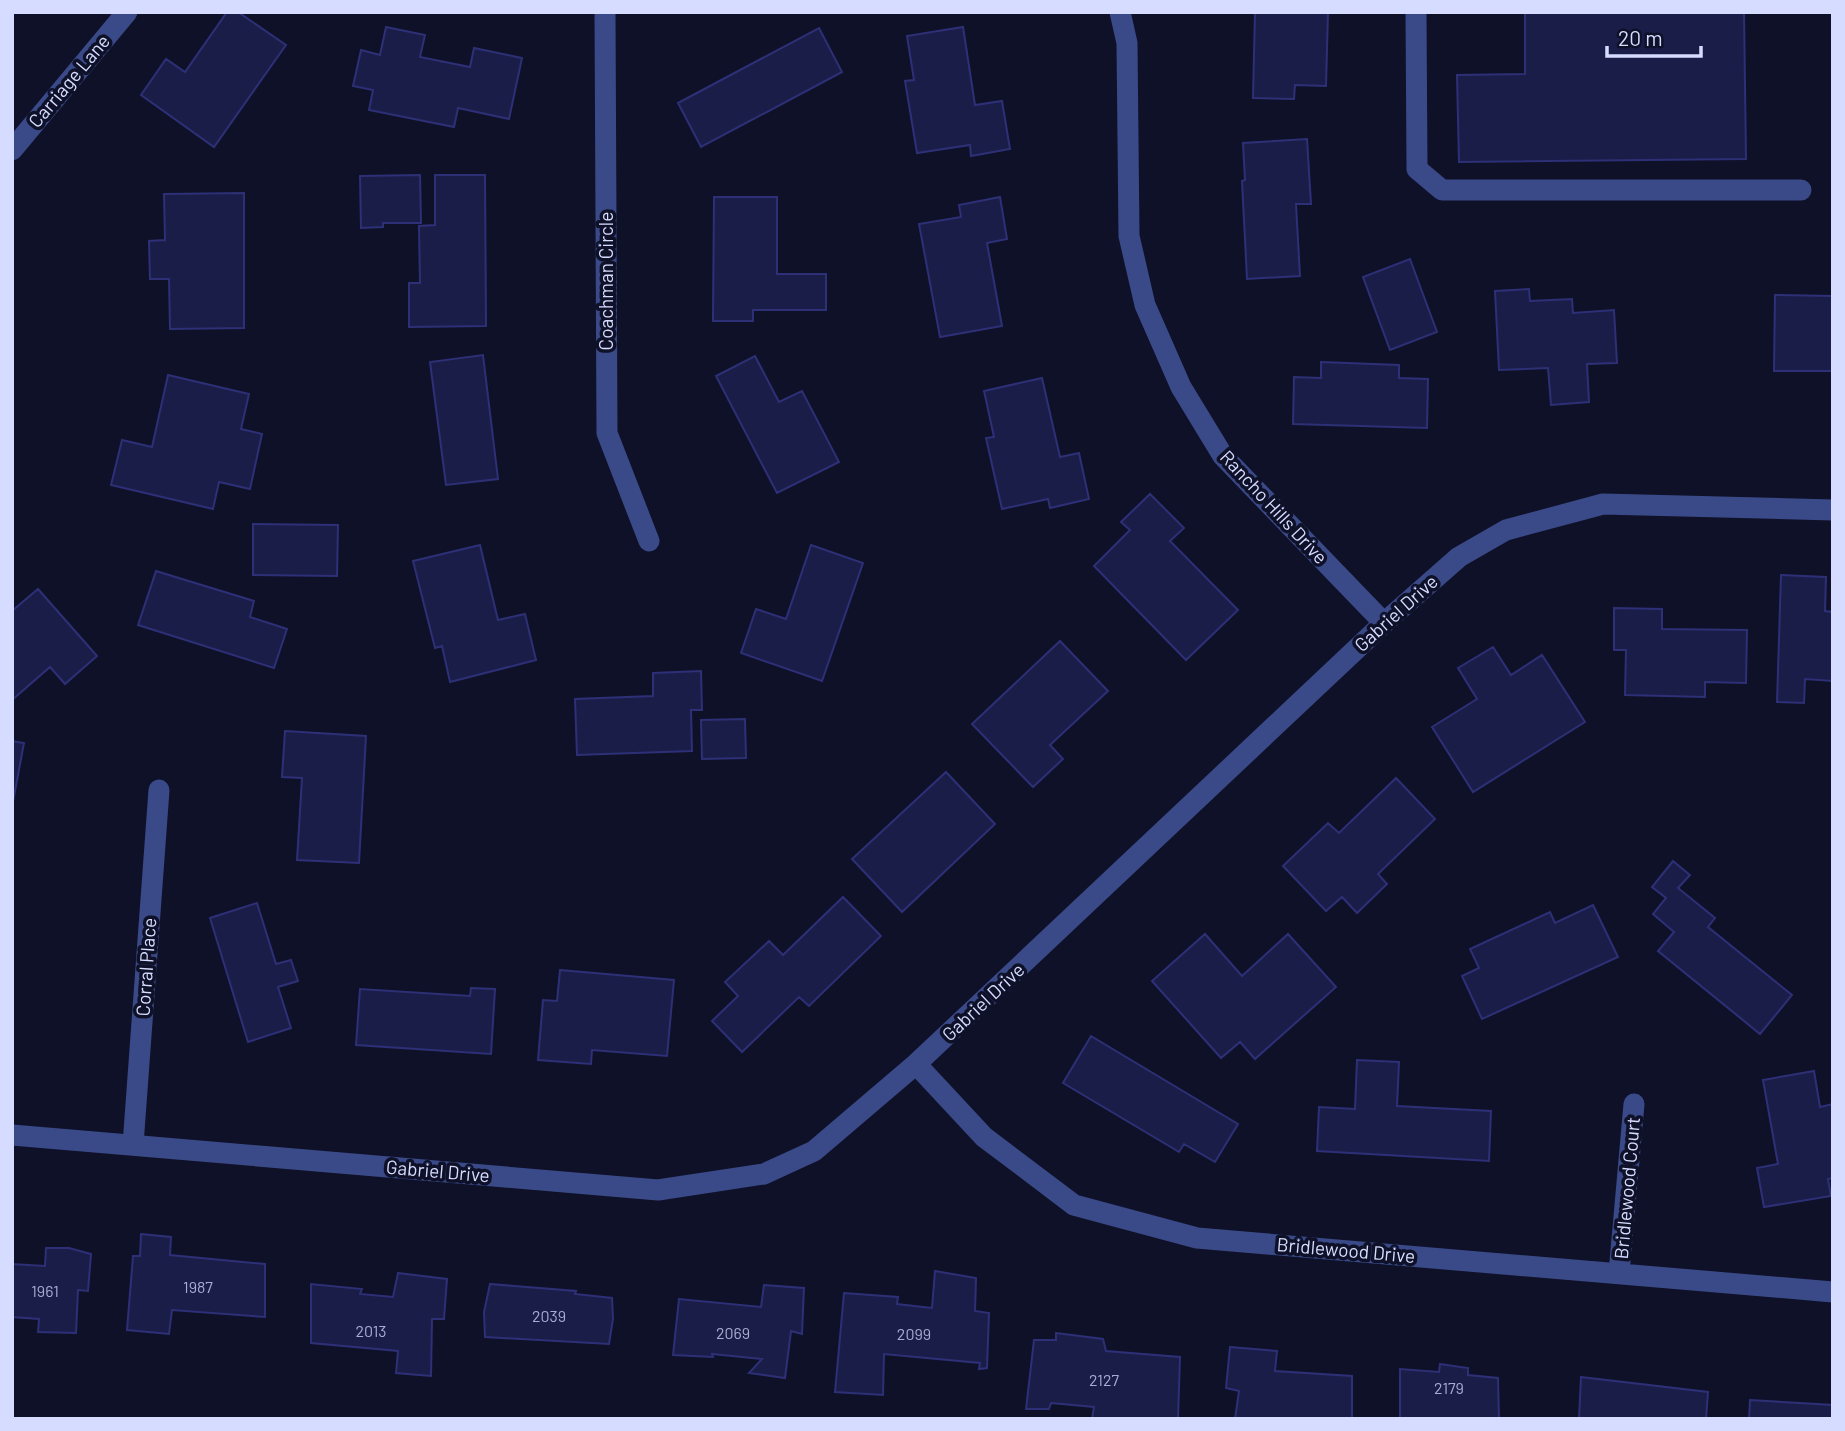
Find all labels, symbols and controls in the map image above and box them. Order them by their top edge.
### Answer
scale bar [1607,14,1702,58]
text: 20 m [1618,25,1663,50]
street label: Carriage Lane [23,29,114,132]
street label: Coachman Circle [594,212,617,350]
street label: Rancho Hills Drive [1216,445,1333,568]
street label: Gabriel Drive [1349,569,1442,656]
street label: Corral Place [131,917,160,1017]
street label: Gabriel Drive [937,958,1029,1046]
street label: Bridlewood Court [1609,1116,1644,1260]
street label: Gabriel Drive [385,1155,491,1186]
street label: Bridlewood Drive [1276,1232,1416,1267]
house number: 1987 [183,1277,213,1296]
house number: 1961 [31,1281,59,1300]
house number: 2039 [532,1306,566,1325]
house number: 2013 [355,1321,387,1340]
house number: 2069 [716,1323,750,1342]
house number: 2099 [897,1324,931,1343]
house number: 2127 [1089,1370,1119,1389]
house number: 2179 [1434,1378,1464,1397]

